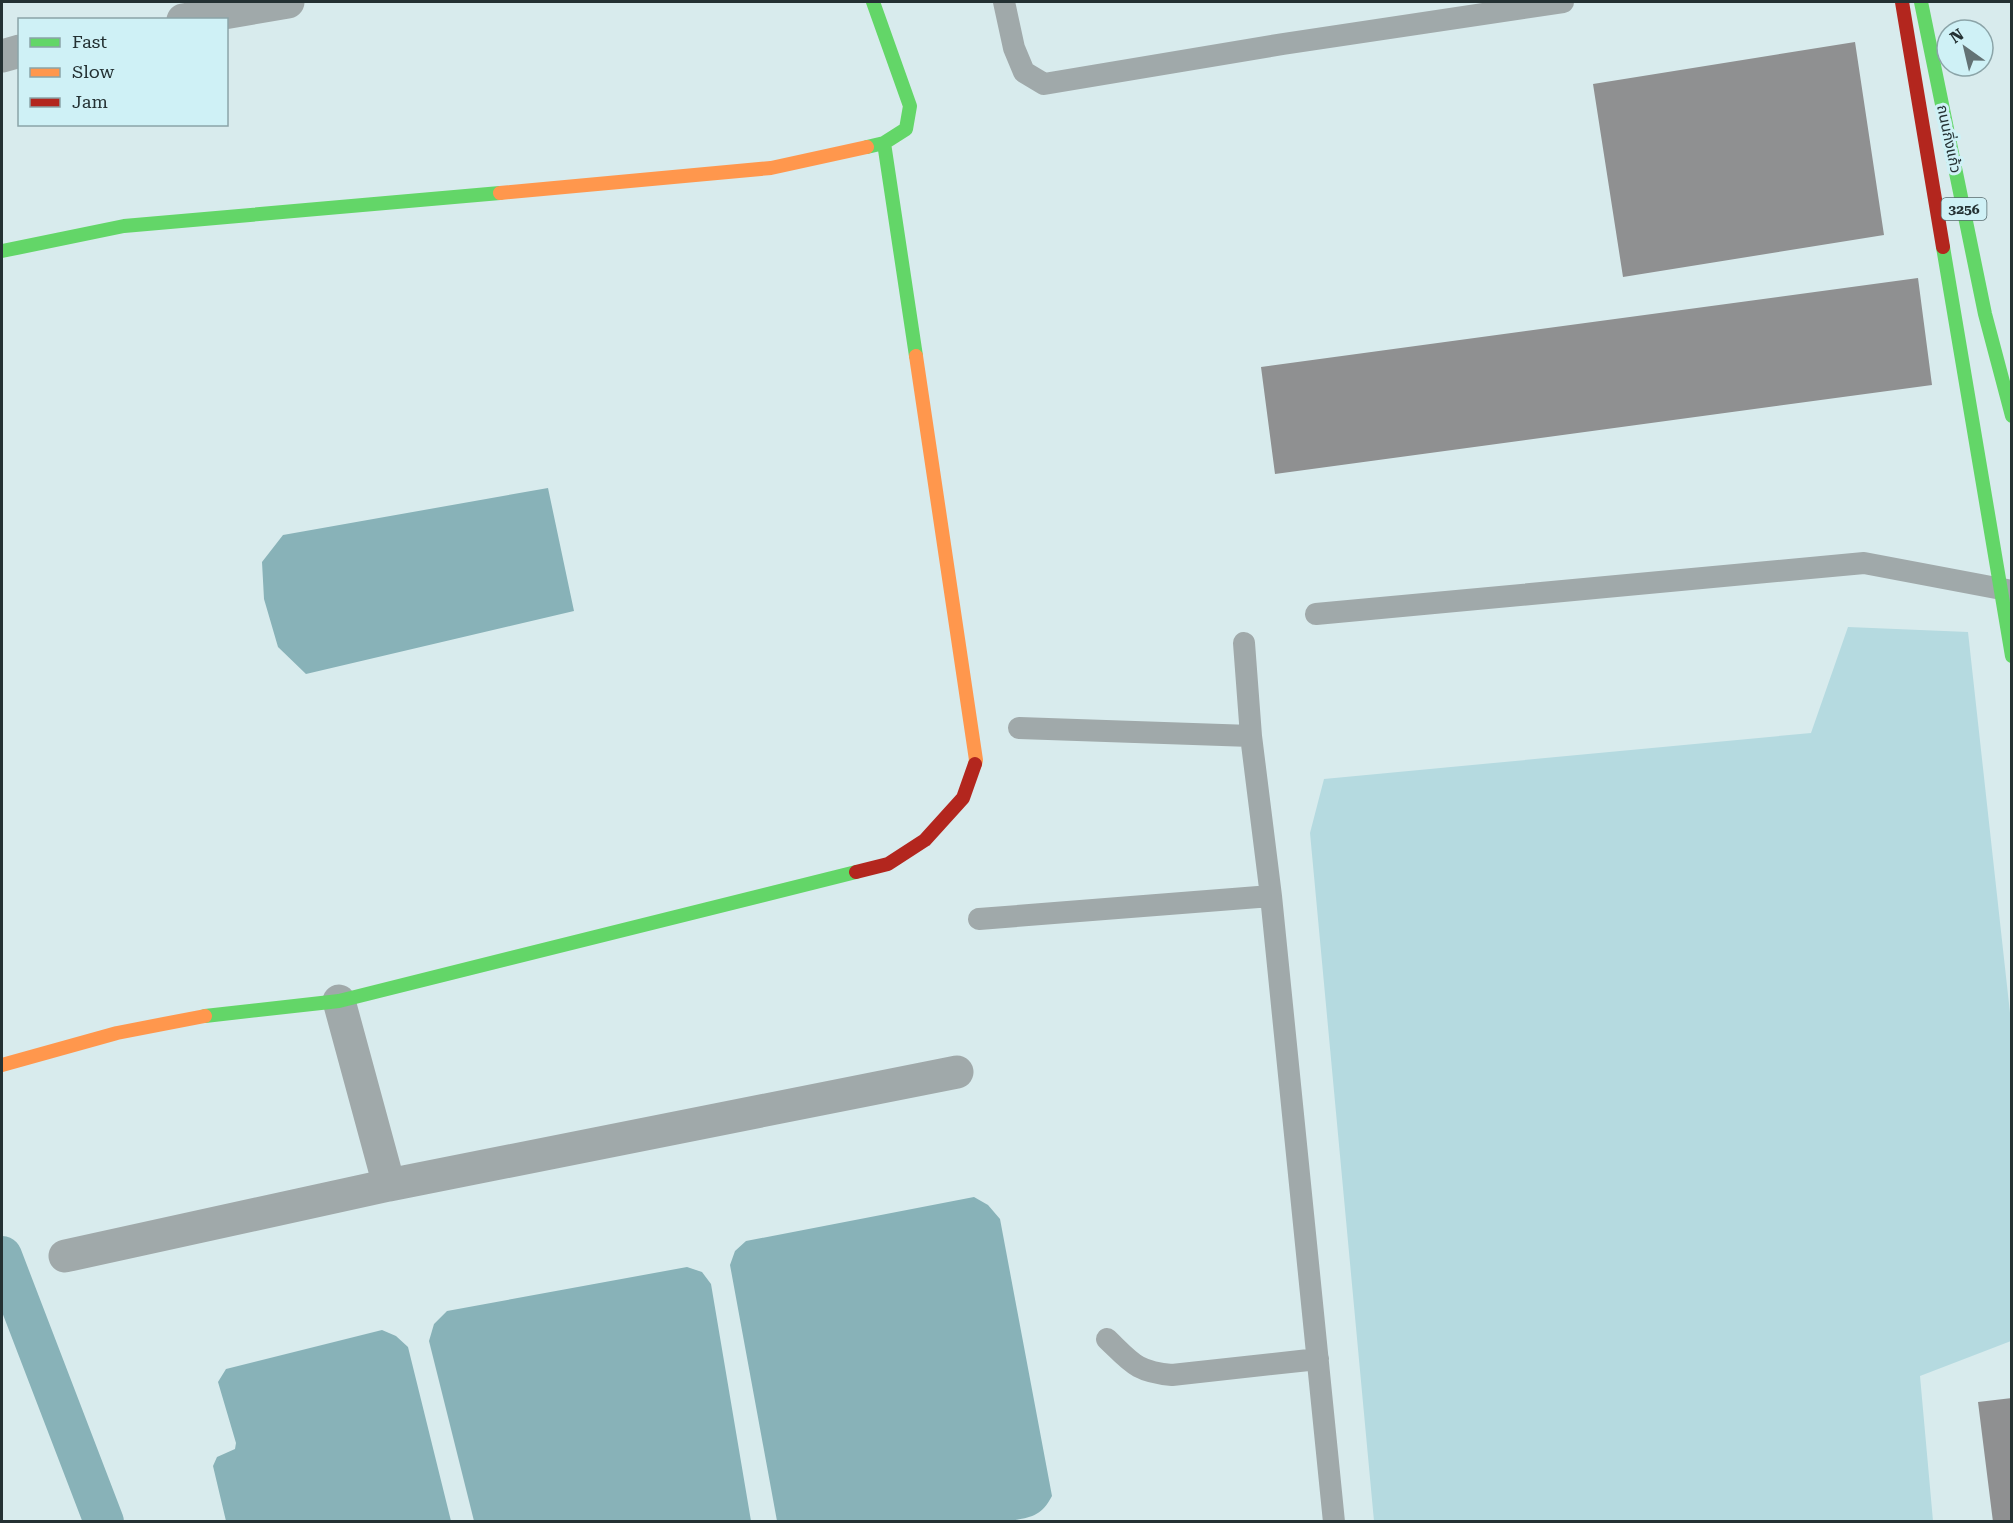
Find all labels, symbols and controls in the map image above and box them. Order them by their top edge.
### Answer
legend [18,18,228,126]
north arrow [1935,18,1995,78]
text: N [1946,25,1967,47]
text: Fast [72,31,107,52]
text: Slow [72,61,114,82]
text: Jam [72,91,108,112]
street label: ถนนกิ่งแก้ว [1933,103,1966,175]
road number: 3256 [1942,198,1986,220]

